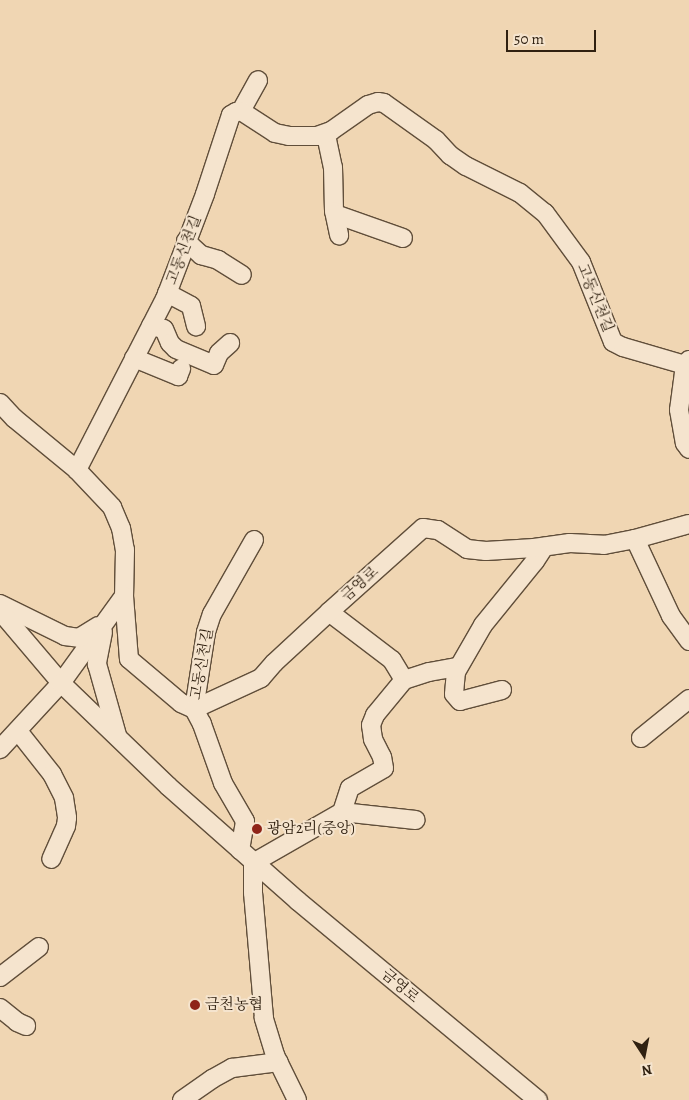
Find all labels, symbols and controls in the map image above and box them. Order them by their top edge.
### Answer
scale bar [509,20,599,52]
text: 50 m [514,29,544,49]
street label: 고동신천길 [163,213,205,287]
street label: 고동신천길 [573,261,617,335]
street label: 금영로 [338,563,382,605]
street label: 고동신천길 [187,627,217,701]
place label: 광암2리(중앙) [267,820,355,838]
marker: 광암2리(중앙) [251,823,263,835]
street label: 금영로 [378,965,422,1007]
place label: 금천농협 [205,996,263,1014]
marker: 금천농협 [189,999,201,1011]
north arrow [619,1030,669,1080]
text: N [640,1060,654,1081]

